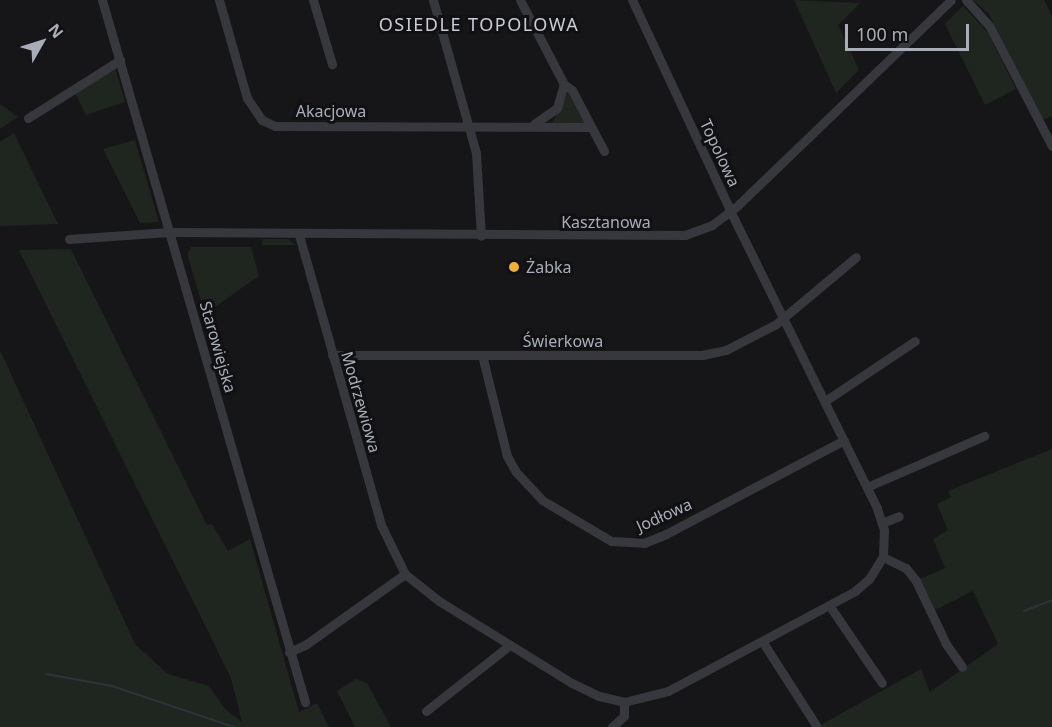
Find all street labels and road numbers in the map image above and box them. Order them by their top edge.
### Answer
street label: Akacjowa [296,101,366,121]
street label: Topolowa [696,116,744,190]
street label: Kasztanowa [561,212,651,232]
street label: Starowiejska [196,299,240,395]
street label: Świerkowa [523,331,603,351]
street label: Modrzewiowa [337,349,385,455]
street label: Jodłowa [633,494,695,536]

